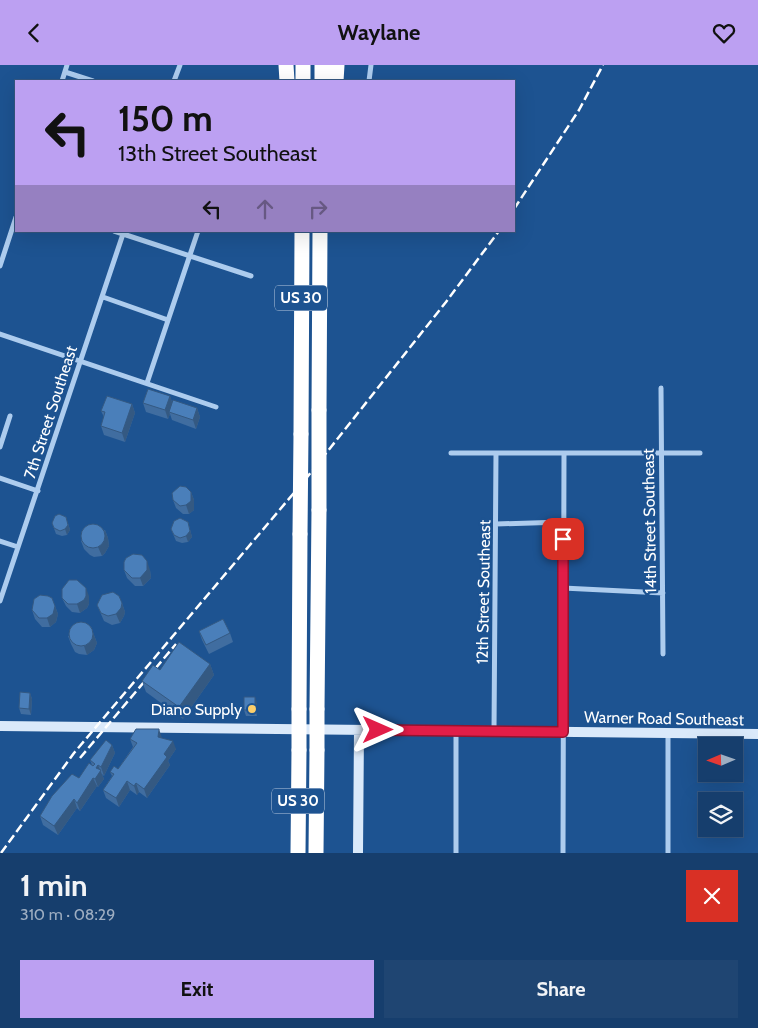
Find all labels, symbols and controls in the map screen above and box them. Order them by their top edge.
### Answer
icon: back [20,19,48,47]
text: Waylane [338,19,420,46]
icon: heart [710,19,738,47]
text: 150 m [118,97,213,140]
icon: left [35,100,100,165]
text: 13th Street Southeast [118,140,317,167]
icon: left [198,195,226,223]
icon: ahead [251,195,279,223]
icon: right [304,195,332,223]
road number: US 30 [275,285,327,311]
street label: 7th Street Southeast [20,343,81,481]
street label: 14th Street Southeast [639,448,660,594]
pin [542,518,584,560]
street label: 12th Street Southeast [473,519,494,664]
icon: arrive [549,525,577,553]
place label: Diano Supply [151,700,242,719]
marker: Diano Supply [246,703,258,715]
position arrow [351,703,403,755]
street label: Warner Road Southeast [584,708,745,729]
north arrow [698,737,742,783]
map controls [698,737,743,837]
road number: US 30 [272,789,324,813]
button: layers [698,792,743,837]
text: 1 min [20,867,88,904]
button: close [686,870,738,922]
text: 310 m · 08:29 [20,905,115,924]
button: Exit [20,960,374,1018]
button: Share [384,960,738,1018]

